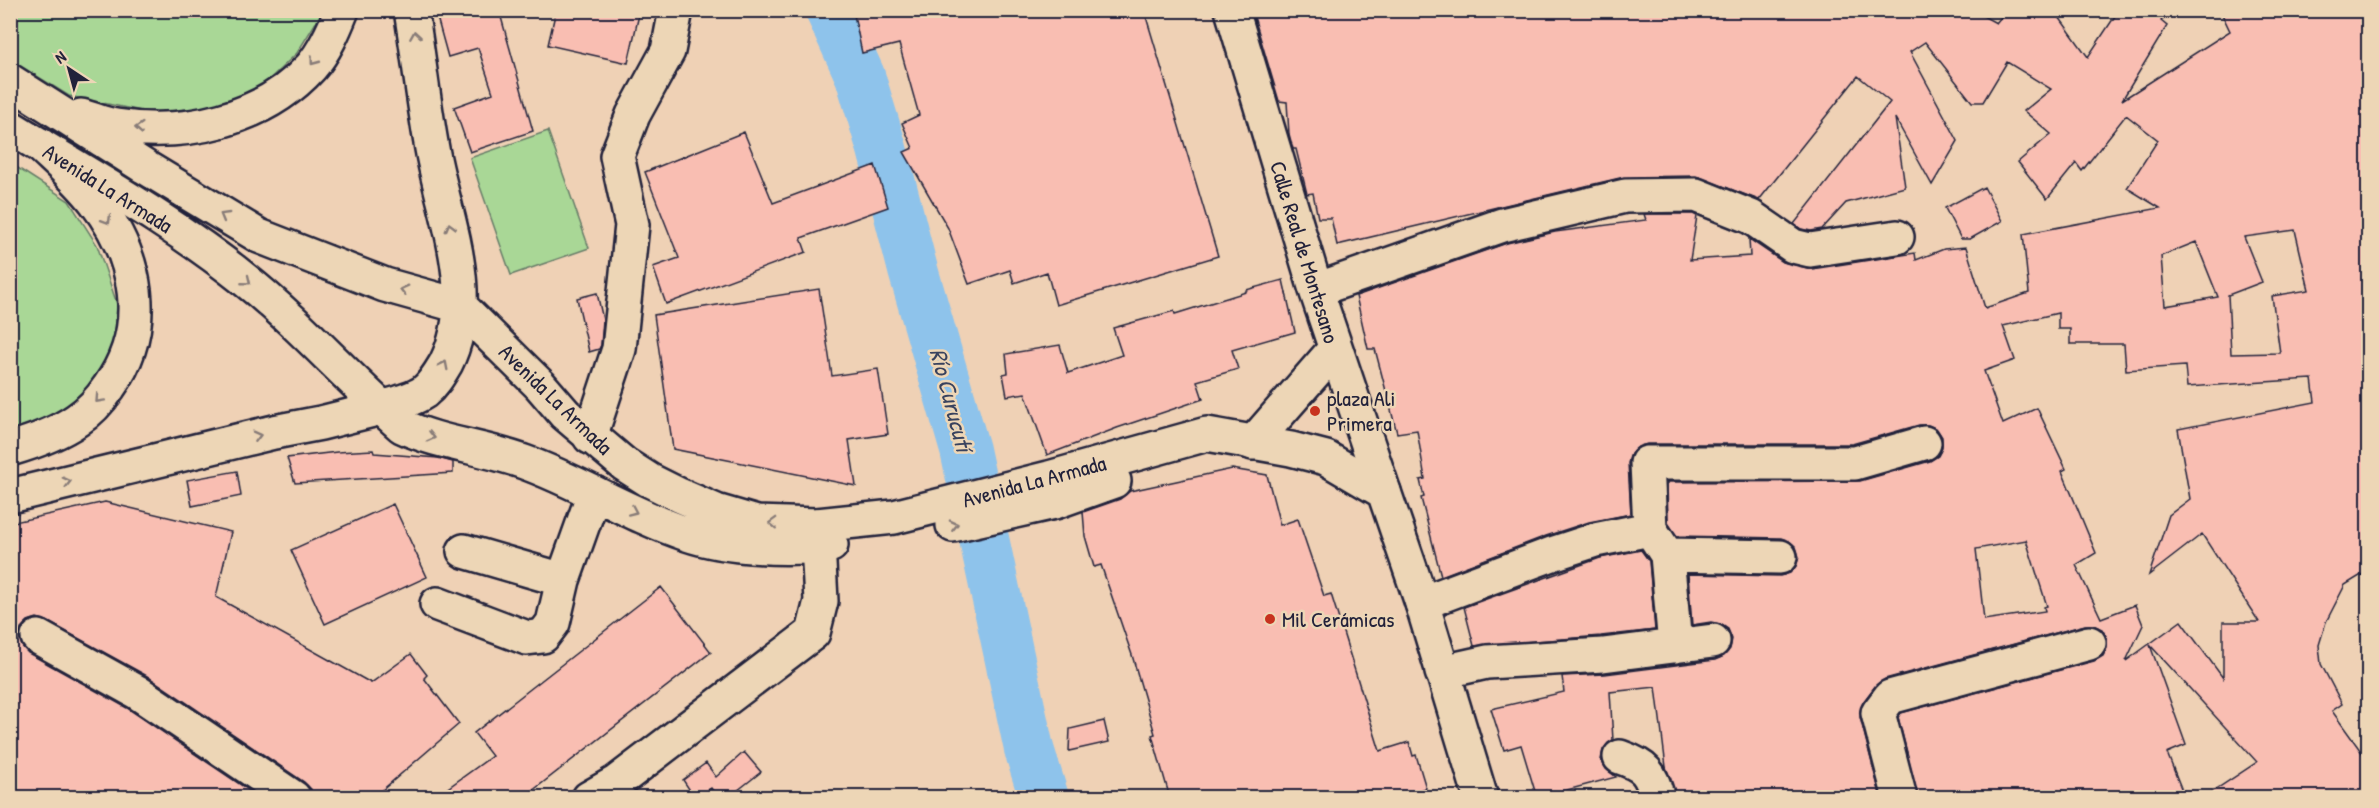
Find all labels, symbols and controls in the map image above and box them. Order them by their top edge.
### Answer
one-way arrow [409,31,422,41]
north arrow [39,39,99,99]
text: N [50,45,70,68]
one-way arrow [310,55,321,66]
one-way arrow [135,122,144,135]
street label: Avenida La Armada [38,136,179,240]
street label: Calle Real de Montesano [1263,157,1347,347]
one-way arrow [220,211,230,223]
one-way arrow [99,214,111,224]
one-way arrow [445,222,458,232]
one-way arrow [240,274,251,285]
one-way arrow [399,285,409,298]
street label: Avenida La Armada [493,337,620,461]
water label: Río Curucutí [923,345,982,458]
one-way arrow [437,360,449,371]
place label: plaza Ali Primera [1327,383,1396,438]
one-way arrow [95,392,106,403]
marker: plaza Ali Primera [1308,404,1322,418]
one-way arrow [251,430,261,443]
one-way arrow [426,430,436,443]
street label: Avenida La Armada [959,447,1109,515]
one-way arrow [62,477,72,490]
one-way arrow [626,504,637,516]
one-way arrow [768,517,777,530]
one-way arrow [949,519,959,532]
place label: Mil Cerámicas [1282,604,1394,634]
marker: Mil Cerámicas [1263,612,1277,626]

